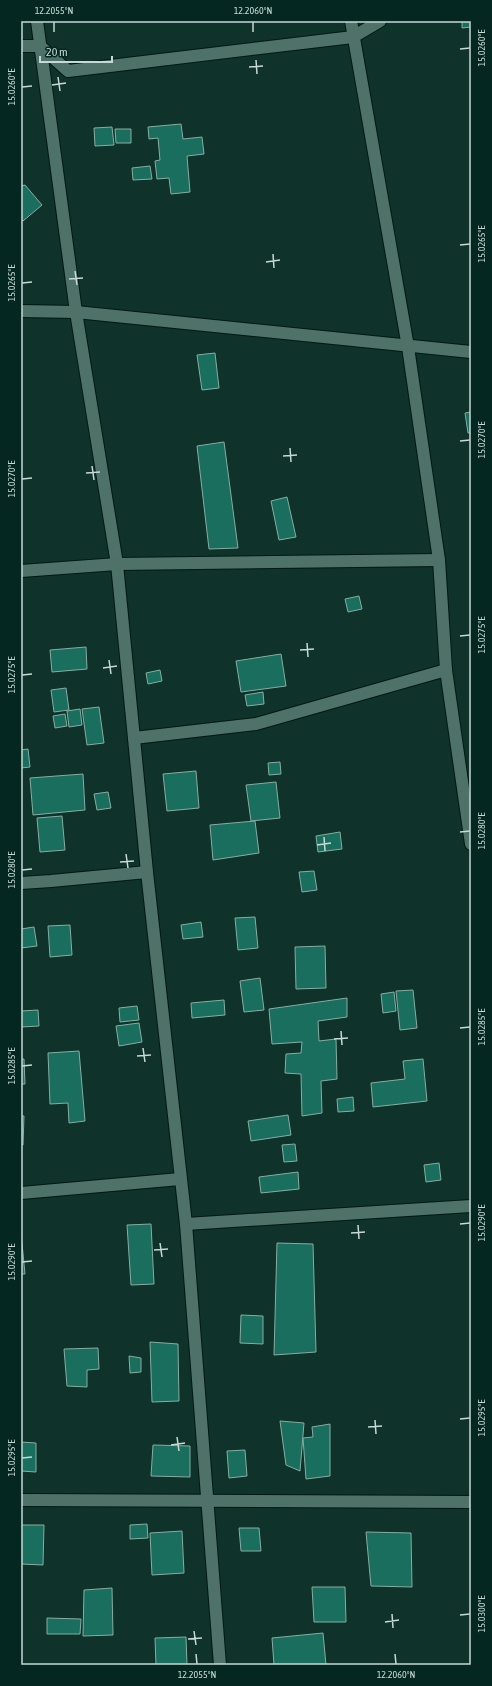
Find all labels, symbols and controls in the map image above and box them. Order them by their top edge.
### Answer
text: 12.2055°N [35,5,73,16]
text: 12.2060°N [234,5,272,16]
text: 15.0260°E [476,29,487,67]
scale bar [40,38,112,64]
text: 20 m [46,45,68,59]
text: 15.0260°E [6,68,17,106]
text: 15.0265°E [476,225,487,263]
text: 15.0265°E [6,264,17,302]
text: 15.0270°E [476,421,487,459]
text: 15.0270°E [6,460,17,498]
text: 15.0275°E [476,616,487,654]
text: 15.0275°E [6,656,17,694]
text: 15.0280°E [476,812,487,850]
text: 15.0280°E [6,851,17,889]
text: 15.0285°E [476,1008,487,1046]
text: 15.0285°E [6,1047,17,1085]
text: 15.0290°E [476,1204,487,1242]
text: 15.0290°E [6,1243,17,1281]
text: 15.0295°E [476,1399,487,1437]
text: 15.0295°E [6,1439,17,1477]
text: 15.0300°E [476,1595,487,1633]
text: 12.2055°N [178,1669,216,1680]
text: 12.2060°N [377,1669,415,1680]

